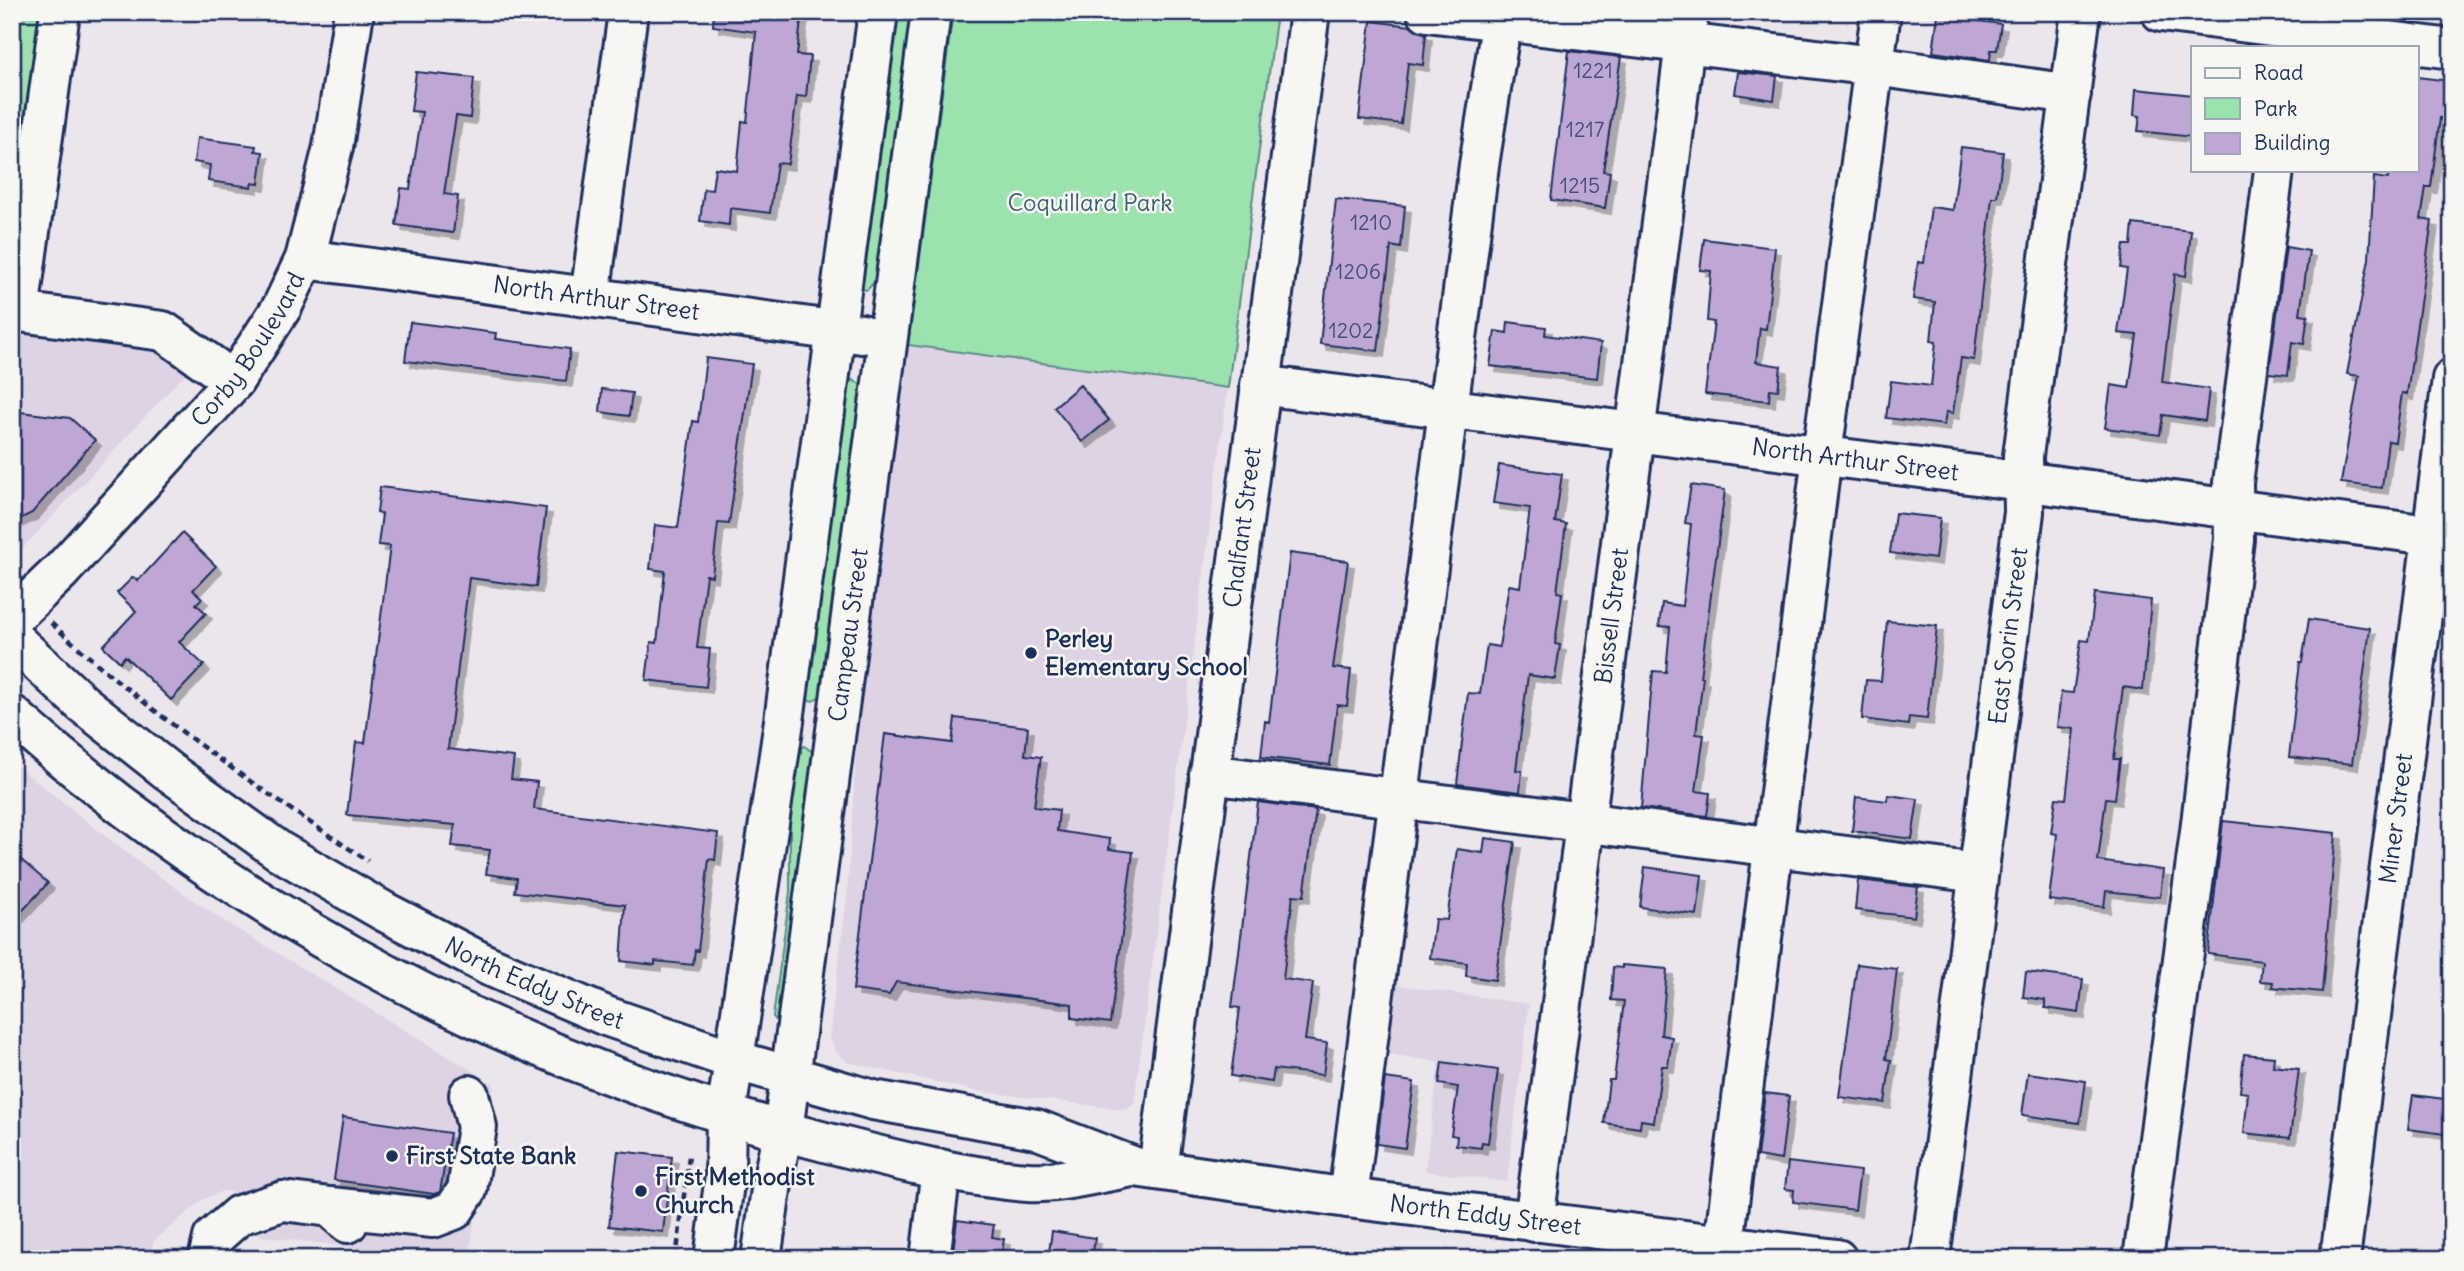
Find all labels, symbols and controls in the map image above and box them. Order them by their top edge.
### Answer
legend [2191,46,2418,172]
house number: 1221 [1573,57,1613,84]
text: Road [2254,59,2303,86]
text: Park [2254,95,2297,122]
house number: 1217 [1566,116,1604,143]
text: Building [2254,129,2330,156]
house number: 1215 [1560,172,1600,199]
park label: Coquillard Park [1007,187,1173,217]
house number: 1210 [1350,209,1392,236]
house number: 1206 [1335,258,1381,285]
street label: Corby Boulevard [184,267,311,432]
street label: North Arthur Street [491,268,702,326]
house number: 1202 [1328,317,1374,344]
street label: North Arthur Street [1750,431,1961,487]
street label: Chalfant Street [1216,445,1267,609]
street label: Bissell Street [1587,546,1634,685]
street label: East Sorin Street [1981,546,2033,726]
street label: Campeau Street [821,547,874,724]
place label: Perley Elementary School [1045,623,1248,681]
marker: Perley Elementary School [1023,645,1039,661]
street label: Miner Street [2372,751,2418,885]
street label: North Eddy Street [440,930,628,1035]
place label: First State Bank [406,1140,576,1170]
marker: First State Bank [384,1148,400,1164]
place label: First Methodist Church [655,1161,816,1219]
marker: First Methodist Church [633,1183,649,1199]
street label: North Eddy Street [1388,1187,1583,1241]

